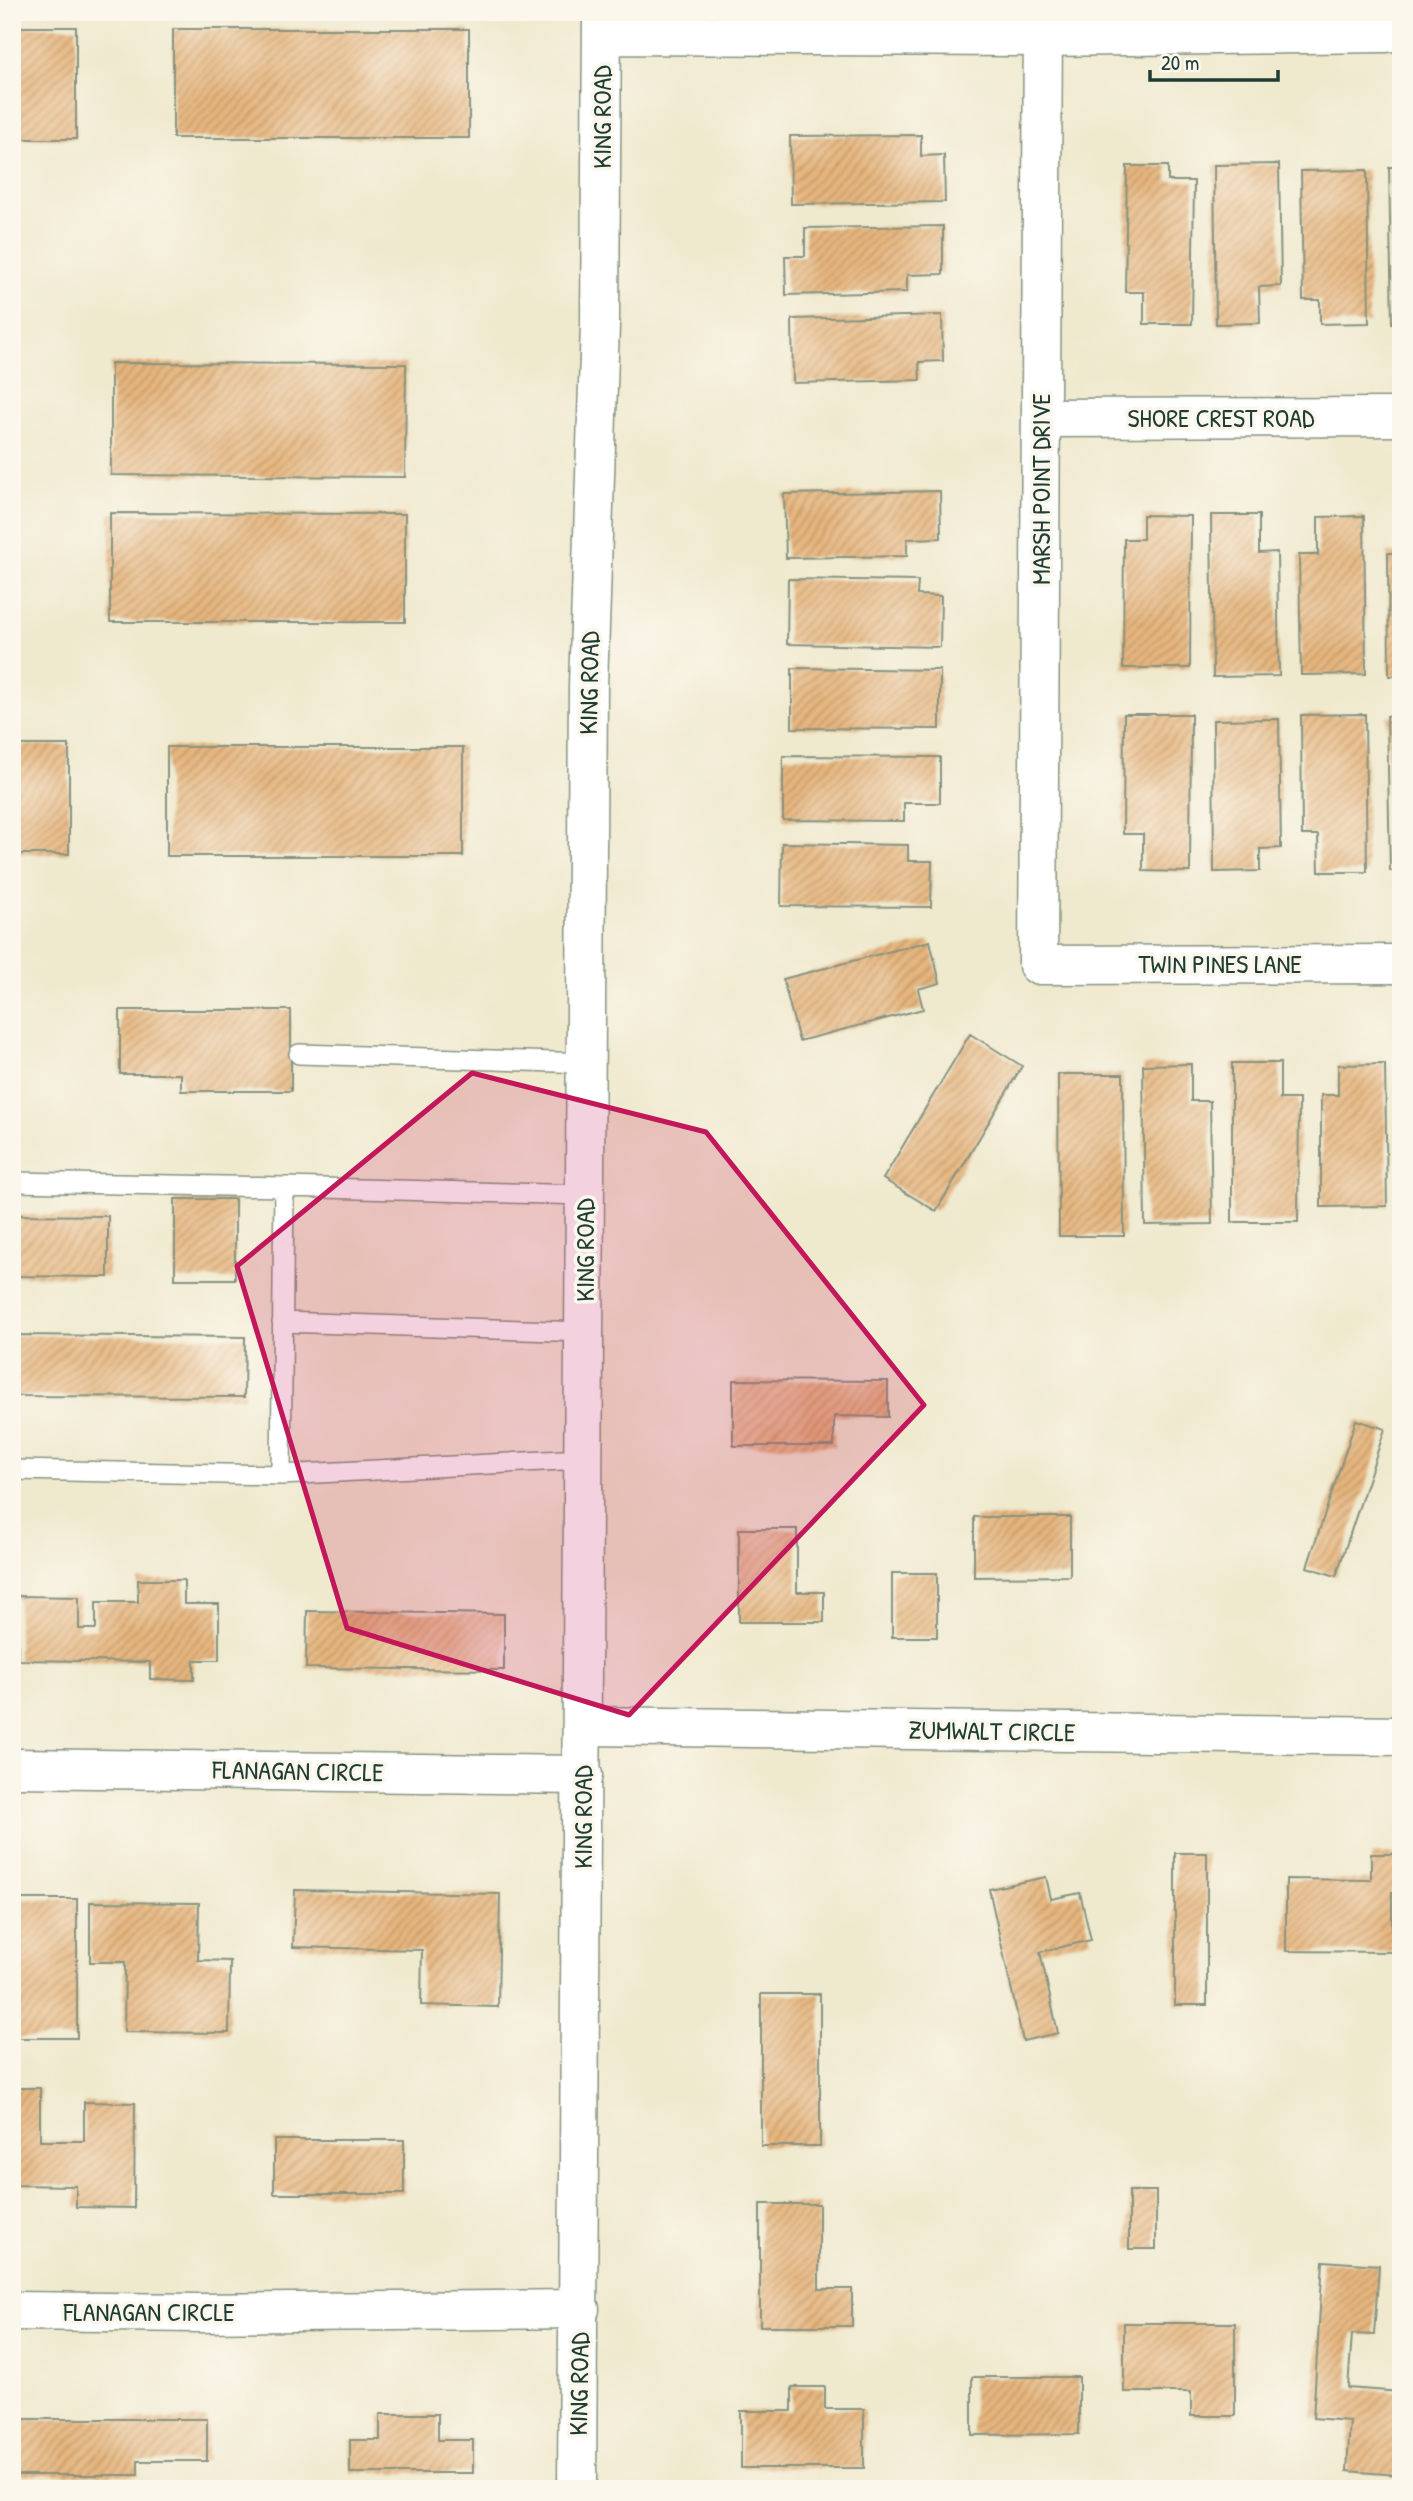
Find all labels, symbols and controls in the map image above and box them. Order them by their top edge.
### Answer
scale bar [1150,38,1278,82]
text: 20 m [1161,48,1199,77]
street label: KING ROAD [584,65,619,169]
street label: MARSH POINT DRIVE [1023,393,1058,585]
street label: SHORE CREST ROAD [1128,400,1315,435]
street label: KING ROAD [570,630,607,735]
street label: TWIN PINES LANE [1138,946,1302,981]
street label: KING ROAD [567,1198,602,1302]
street label: ZUMWALT CIRCLE [908,1712,1076,1749]
street label: FLANAGAN CIRCLE [211,1751,384,1790]
street label: KING ROAD [565,1765,600,1869]
street label: FLANAGAN CIRCLE [62,2294,235,2329]
street label: KING ROAD [560,2331,597,2436]

